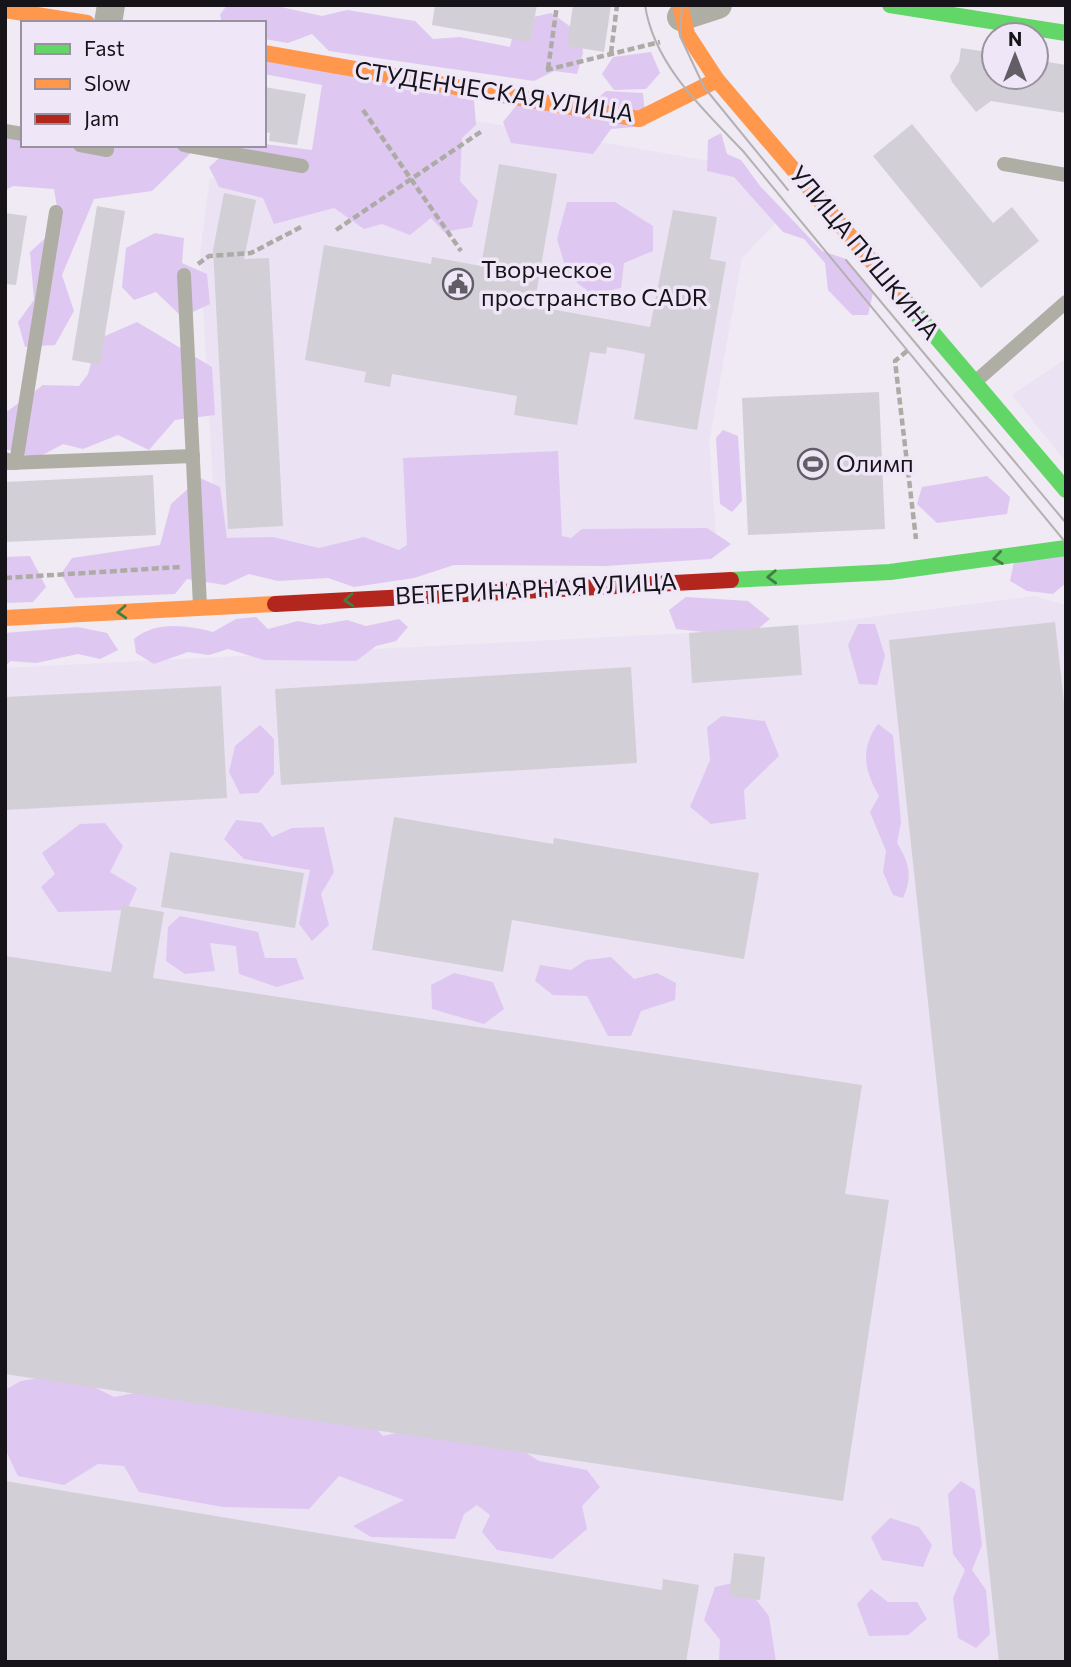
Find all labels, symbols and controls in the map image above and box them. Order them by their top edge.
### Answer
legend [21,21,266,147]
north arrow [980,21,1050,91]
text: N [1008,27,1022,50]
text: Fast [84,35,125,60]
street label: СТУДЕНЧЕСКАЯ УЛИЦА [353,54,636,127]
text: Slow [84,70,131,95]
text: Jam [84,105,119,130]
street label: УЛИЦА ПУШКИНА [784,159,946,345]
place label: Творческое пространство CADR [481,254,708,311]
public building icon: Творческое пространство CADR [441,267,475,301]
sports icon: Олимп [796,447,830,481]
place label: Олимп [836,448,914,477]
one-way arrow [992,550,1004,565]
street label: ВЕТЕРИНАРНАЯ УЛИЦА [394,566,678,609]
one-way arrow [766,569,777,584]
one-way arrow [343,592,354,607]
one-way arrow [116,604,127,619]

